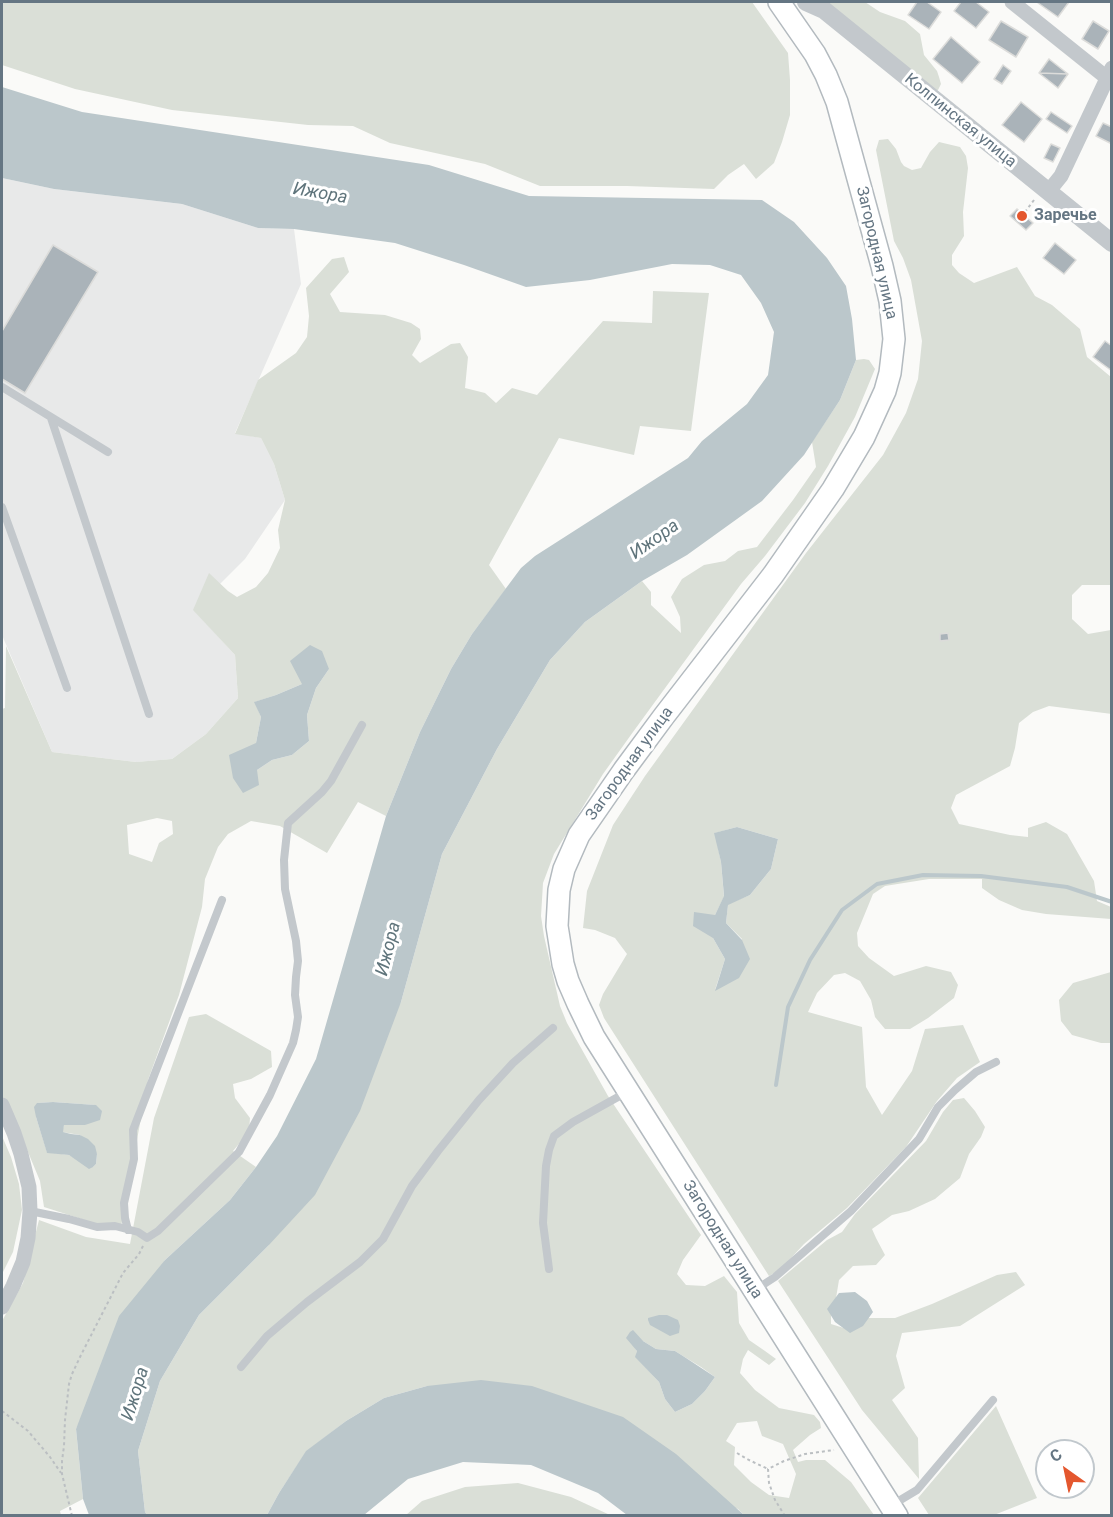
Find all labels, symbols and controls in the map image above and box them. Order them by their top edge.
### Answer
street label: Колпинская улица [900,70,1020,172]
water label: Ижора [291,179,349,209]
street label: Загородная улица [851,185,901,321]
place label: Заречье [1034,206,1097,226]
marker: Заречье [1015,209,1029,223]
water label: Ижора [626,515,684,565]
street label: Загородная улица [582,703,678,825]
water label: Ижора [372,920,406,978]
street label: Загородная улица [678,1177,766,1303]
water label: Ижора [118,1365,154,1423]
north arrow [1035,1439,1095,1499]
text: С [1046,1444,1066,1466]

